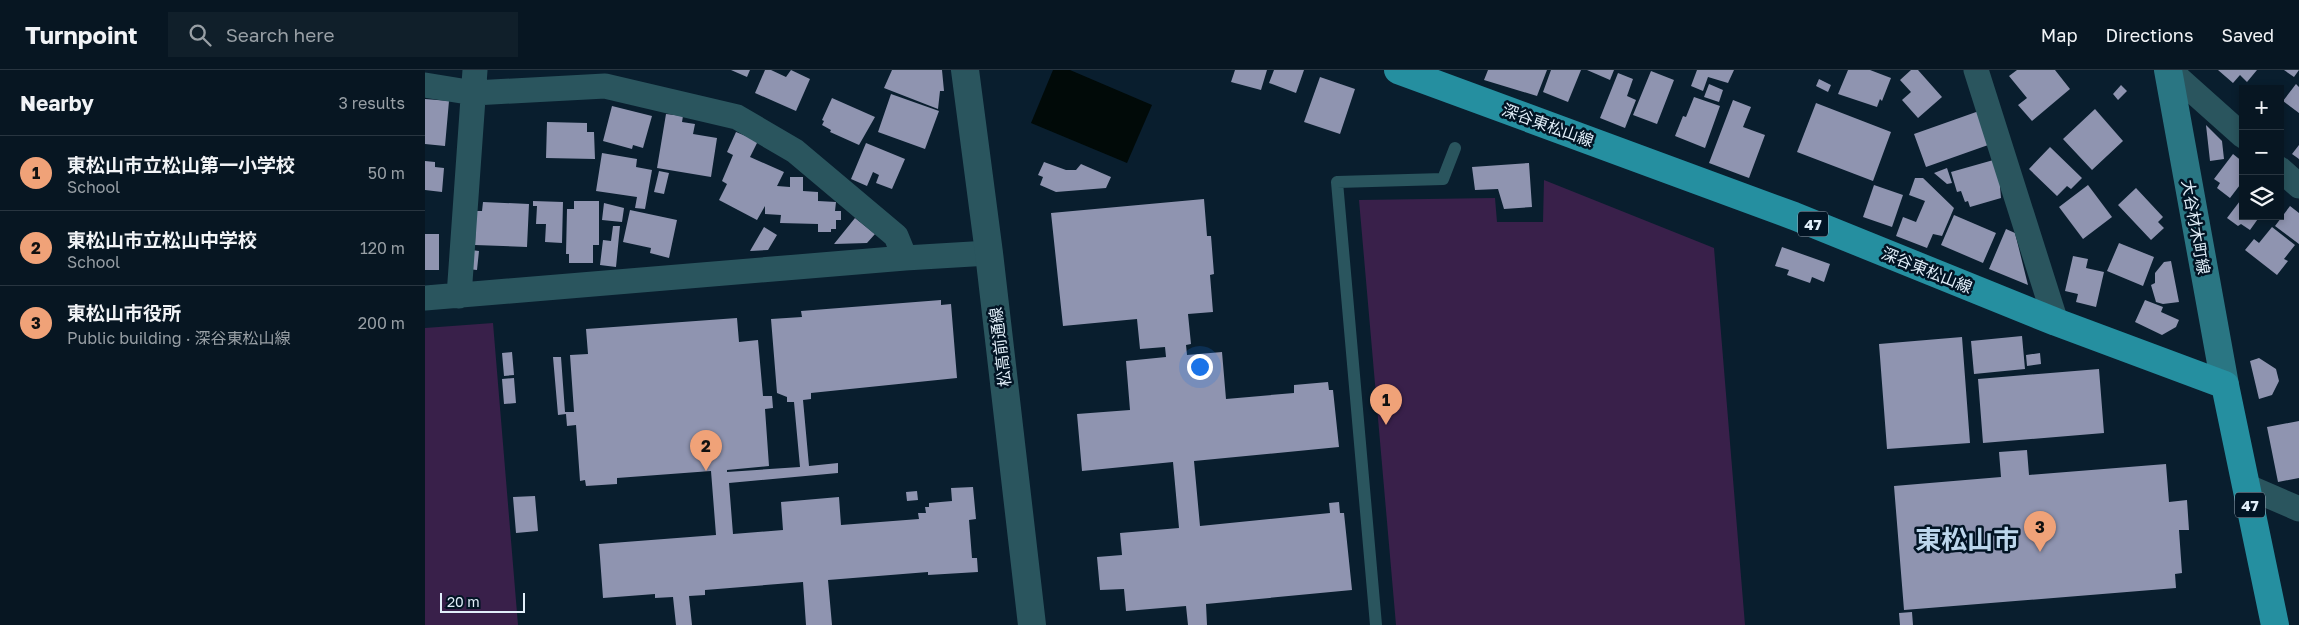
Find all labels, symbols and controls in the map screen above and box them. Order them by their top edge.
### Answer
search box [168,12,518,57]
text: Turnpoint [25,20,138,49]
icon: search [186,21,214,49]
text: Search here [226,23,335,46]
text: Map [2041,24,2077,46]
text: Directions [2105,24,2193,46]
text: Saved [2221,24,2274,46]
map controls [2239,85,2284,220]
button: + [2239,85,2284,130]
text: Nearby [20,90,94,116]
text: 3 results [338,93,405,113]
street label: 深谷東松山線 [1499,99,1597,151]
button: − [2239,130,2284,175]
text: 東松山市立松山第一小学校 [67,153,295,176]
text: 1 [32,163,40,183]
text: 50 m [368,163,405,183]
button: layers [2239,175,2284,220]
text: School [67,177,120,197]
street label: 大谷材木町線 [2178,178,2214,276]
road number: 47 [1798,212,1828,236]
text: 東松山市立松山中学校 [67,228,257,251]
text: 2 [31,238,41,258]
text: 120 m [360,238,405,258]
street label: 深谷東松山線 [1879,243,1975,297]
text: School [67,252,120,272]
text: 東松山市役所 [67,301,181,324]
street label: 松高前通線 [985,306,1015,388]
text: 3 [31,313,41,333]
text: 200 m [358,313,405,333]
text: Public building · 深谷東松山線 [67,328,291,348]
your location [1187,354,1213,380]
pin: 1 [1370,384,1402,425]
pin: 2 [690,430,722,471]
road number: 47 [2235,492,2265,518]
pin: 3 [2024,511,2056,552]
district label: 東松山市 [1915,524,2019,555]
scale bar [440,590,525,613]
text: 20 m [447,593,480,610]

